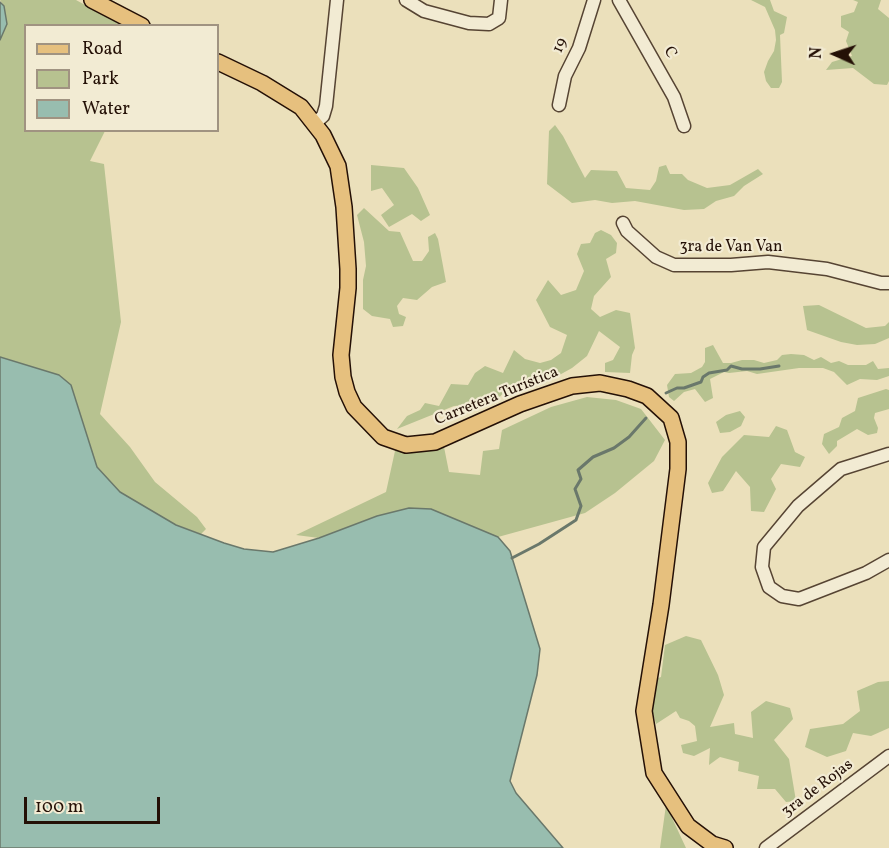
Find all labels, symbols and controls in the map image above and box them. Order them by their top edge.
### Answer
legend [24,24,219,132]
north arrow [805,24,865,84]
street label: 19 [549,36,573,56]
text: Road [82,37,123,62]
street label: C [658,44,680,62]
text: N [806,47,828,59]
text: Park [82,67,119,92]
text: Water [82,97,130,122]
street label: 3ra de Van Van [679,238,783,258]
street label: Carretera Turística [432,363,562,431]
street label: 3ra de Rojas [779,756,857,822]
scale bar [27,785,164,823]
text: 100 m [35,795,84,820]

